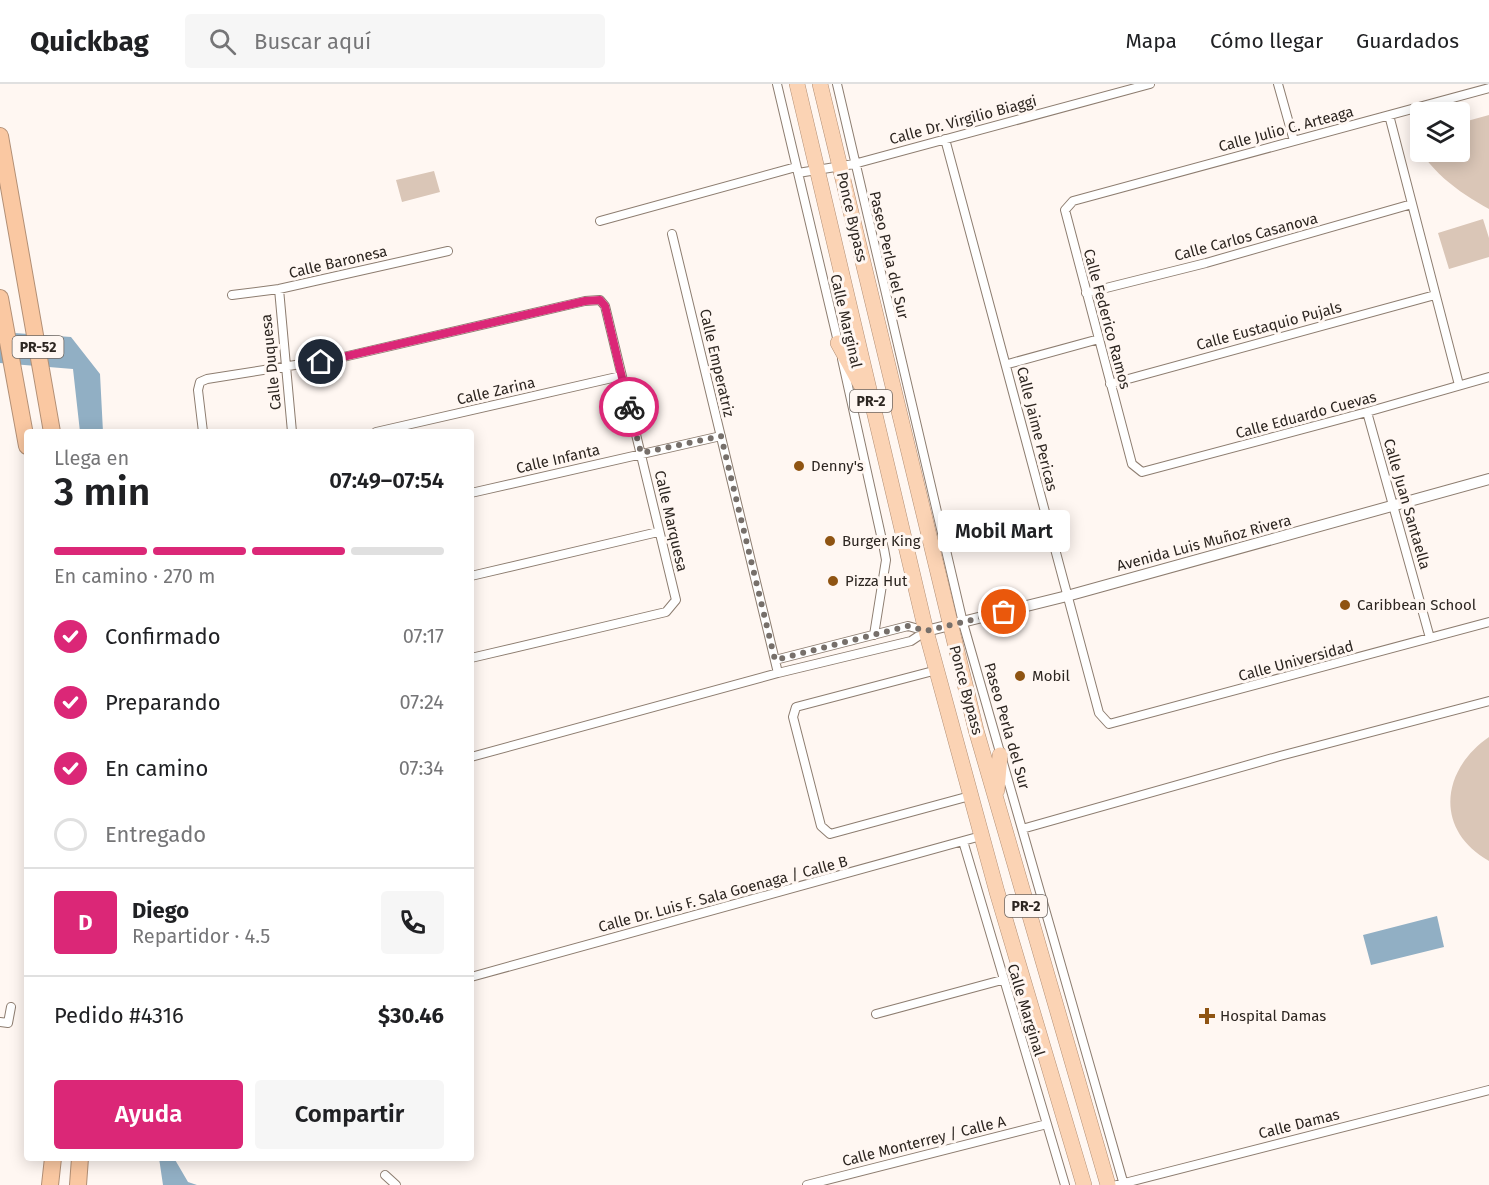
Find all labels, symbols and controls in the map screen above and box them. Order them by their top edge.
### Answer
search box [185,14,605,68]
text: Quickbag [30,25,149,58]
icon: search [206,25,239,58]
text: Buscar aquí [254,28,371,55]
text: Mapa [1125,28,1177,54]
text: Cómo llegar [1210,28,1323,54]
text: Guardados [1356,28,1459,54]
street label: Calle Dr. Virgilio Biaggi [887,92,1039,148]
street label: Calle Julio C. Arteaga [1217,102,1355,156]
map controls [1410,102,1470,162]
button: layers [1410,102,1470,162]
street label: Ponce Bypass [833,170,871,264]
street label: Paseo Perla del Sur [866,189,913,321]
street label: Calle Carlos Casanova [1172,209,1320,265]
street label: Calle Baronesa [287,242,389,282]
street label: Calle Federico Ramos [1080,247,1134,391]
street label: Calle Marginal [826,272,866,370]
street label: Calle Eustaquio Pujals [1194,298,1344,354]
street label: Calle Emperatriz [696,307,738,419]
street label: Calle Duquesa [257,313,285,411]
road number: PR-52 [12,336,63,358]
pin [295,336,346,387]
icon: home [304,345,337,378]
street label: Calle Jaime Pericas [1013,365,1061,493]
street label: Calle Zarina [455,373,537,409]
courier [599,377,659,437]
street label: Calle Eduardo Cuevas [1234,388,1378,442]
road number: PR-2 [850,390,892,412]
icon: bike [613,391,646,424]
street label: Calle Juan Santaella [1380,437,1434,571]
street label: Calle Infanta [514,441,602,477]
text: Llega en [54,446,129,470]
place label: Denny's [811,457,864,475]
marker: Denny's [792,459,806,473]
text: 07:49–07:54 [329,467,444,494]
text: 3 min [54,469,150,515]
street label: Calle Marquesa [651,469,691,573]
callout: Mobil Mart [938,510,1070,552]
street label: Avenida Luis Muñoz Rivera [1115,511,1293,575]
text: Mobil Mart [955,519,1053,543]
place label: Burger King [842,532,921,550]
marker: Burger King [823,534,837,548]
text: En camino · 270 m [54,564,215,588]
place label: Pizza Hut [845,572,908,590]
marker: Pizza Hut [826,574,840,588]
pin [978,586,1029,637]
icon: bag [987,595,1020,628]
place label: Caribbean School [1357,596,1477,614]
marker: Caribbean School [1338,598,1352,612]
icon: check [54,620,87,653]
text: Confirmado [105,623,221,650]
text: 07:17 [403,624,444,648]
street label: Calle Universidad [1236,637,1356,685]
street label: Ponce Bypass [945,643,987,737]
street label: Paseo Perla del Sur [980,661,1034,792]
place label: Mobil [1032,667,1071,685]
marker: Mobil [1013,669,1027,683]
icon: check [54,686,87,719]
text: Preparando [105,689,221,716]
text: 07:24 [400,690,444,714]
icon: check [54,752,87,785]
text: En camino [105,755,208,782]
text: 07:34 [399,756,444,780]
text: Entregado [105,821,206,848]
street label: Calle Dr. Luis F. Sala Goenaga / Calle B [596,852,850,936]
button: phone [381,891,444,954]
road number: PR-2 [1005,895,1047,917]
text: Diego [132,897,189,924]
text: D [78,909,93,936]
text: Repartidor · 4.5 [132,924,270,948]
street label: Calle Marginal [1003,962,1049,1059]
text: Pedido #4316 [54,1002,184,1029]
text: $30.46 [378,1002,444,1029]
marker: Hospital Damas [1198,1007,1216,1025]
place label: Hospital Damas [1220,1007,1326,1025]
button: Ayuda [54,1080,243,1149]
button: Compartir [255,1080,444,1149]
street label: Calle Damas [1257,1105,1341,1143]
street label: Calle Monterrey / Calle A [840,1112,1008,1170]

